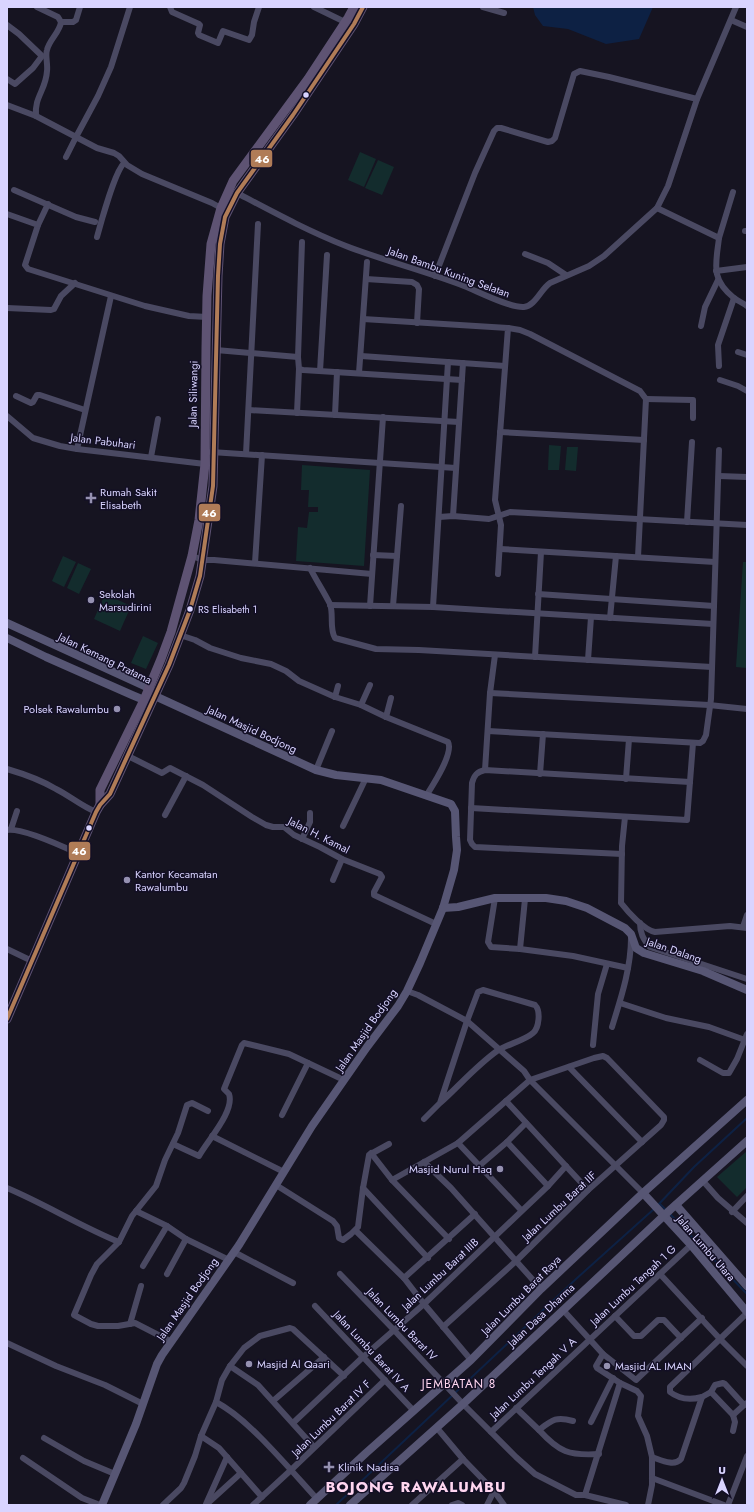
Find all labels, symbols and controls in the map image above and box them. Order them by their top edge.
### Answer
unlabelled marker [301,90,311,100]
line badge: 46 [250,149,273,168]
text: 46 [254,151,270,167]
street label: Jalan Bambu Kuning Selatan [384,242,512,302]
street label: Jalan Siliwangi [184,360,202,430]
street label: Jalan Pabuhari [68,429,137,453]
place label: Rumah Sakit Elisabeth [100,484,157,513]
marker: Rumah Sakit Elisabeth [85,492,97,504]
line badge: 46 [198,503,221,522]
text: 46 [201,505,217,521]
place label: Sekolah Marsudirini [99,586,152,615]
marker: Sekolah Marsudirini [86,595,96,605]
place label: RS Elisabeth 1 [198,602,257,617]
marker: RS Elisabeth 1 [185,604,195,614]
street label: Jalan Kemang Pratama [54,628,154,688]
street label: Jalan Masjid Bodjong [202,700,300,757]
place label: Polsek Rawalumbu [23,701,109,717]
marker: Polsek Rawalumbu [112,704,122,714]
street label: Jalan H. Kamal [284,812,353,857]
unlabelled marker [84,823,94,833]
line badge: 46 [68,841,91,861]
text: 46 [71,843,87,859]
place label: Kantor Kecamatan Rawalumbu [135,866,218,895]
marker: Kantor Kecamatan Rawalumbu [122,875,132,885]
street label: Jalan Dalang [642,932,704,967]
street label: Jalan Masjid Bodjong [330,985,401,1076]
place label: Masjid Nurul Haq [409,1161,492,1177]
marker: Masjid Nurul Haq [495,1164,505,1174]
street label: Jalan Lumbu Barat IIF [517,1167,600,1246]
street label: Jalan Lumbu Utara [671,1210,739,1285]
street label: Jalan Lumbu Barat IIIB [397,1234,482,1315]
street label: Jalan Lumbu Tengah 1 G [585,1241,680,1330]
street label: Jalan Lumbu Barat Raya [476,1251,565,1340]
street label: Jalan Masjid Bodjong [151,1254,222,1345]
street label: Jalan Dasa Dharma [502,1280,578,1352]
street label: Jalan Lumbu Barat IV [362,1283,441,1364]
street label: Jalan Lumbu Barat IV A [329,1305,415,1396]
street label: Jalan Lumbu Tengah V A [485,1333,580,1424]
place label: Masjid Al Qaari [257,1356,330,1372]
place label: Masjid AL IMAN [615,1358,692,1374]
marker: Masjid Al Qaari [244,1359,254,1369]
marker: Masjid AL IMAN [602,1361,612,1371]
district label: JEMBATAN 8 [420,1375,496,1393]
street label: Jalan Lumbu Barat IV F [286,1376,374,1461]
place label: Klinik Nadisa [338,1459,399,1475]
north arrow [702,1460,742,1500]
marker: Klinik Nadisa [323,1461,335,1473]
text: U [718,1462,726,1478]
district label: BOJONG RAWALUMBU [325,1476,507,1498]

